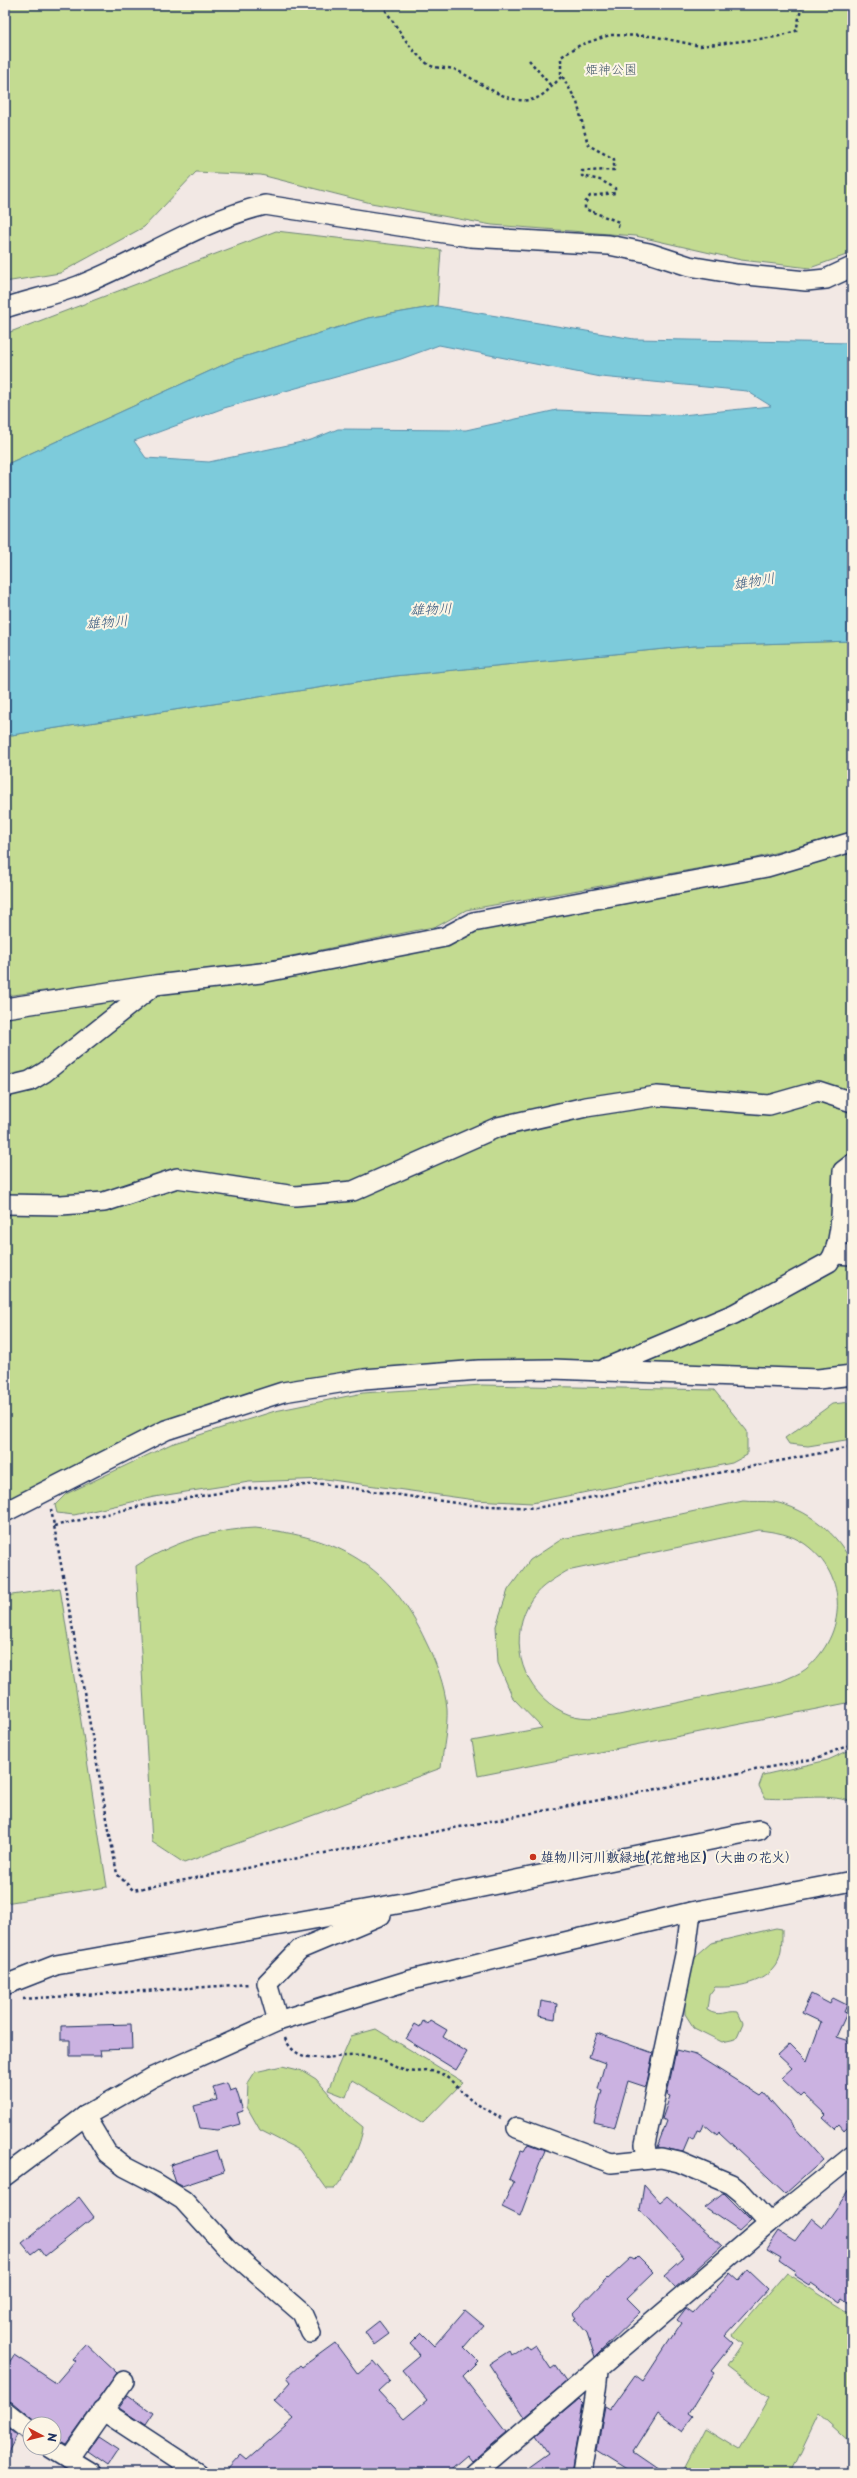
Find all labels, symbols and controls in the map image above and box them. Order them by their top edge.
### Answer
park label: 姫神公園 [585,59,637,78]
water label: 雄物川 [732,567,776,594]
water label: 雄物川 [410,597,452,620]
water label: 雄物川 [85,609,129,634]
place label: 雄物川河川敷緑地(花館地区)（大曲の花火） [541,1847,798,1866]
marker: 雄物川河川敷緑地(花館地区)（大曲の花火） [528,1852,538,1862]
north arrow [22,2416,62,2456]
text: N [43,2432,61,2443]

